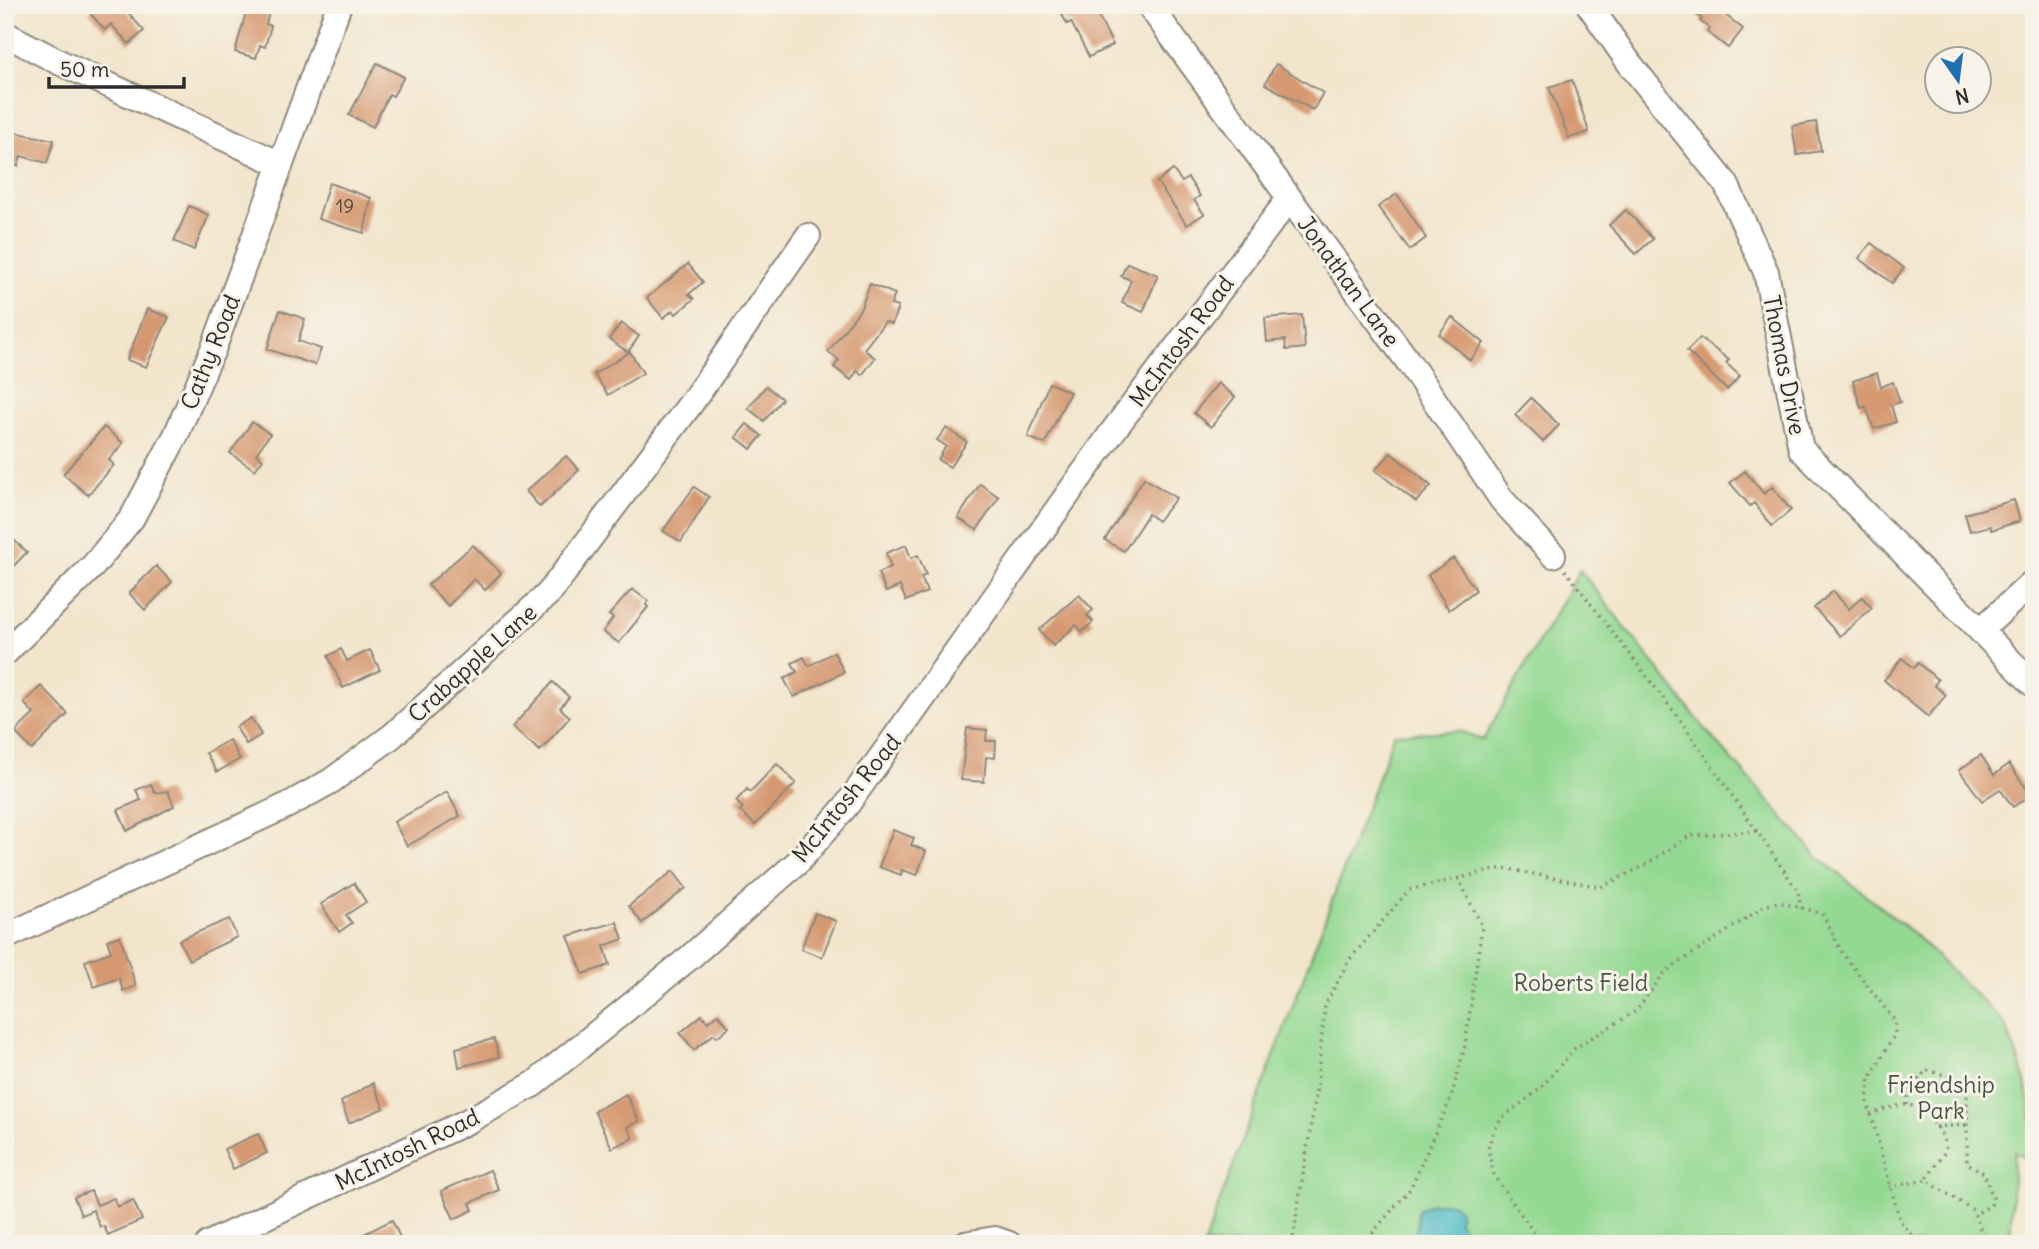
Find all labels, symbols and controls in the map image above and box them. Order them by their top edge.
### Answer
scale bar [49,46,184,90]
north arrow [1924,46,1994,116]
text: 50 m [60,56,109,83]
text: N [1953,83,1971,110]
house number: 19 [336,194,354,218]
street label: Jonathan Lane [1292,210,1406,352]
street label: McIntosh Road [1122,270,1240,412]
street label: Cathy Road [174,290,246,414]
street label: Thomas Drive [1757,293,1813,437]
street label: Crabapple Lane [402,598,542,728]
street label: McIntosh Road [785,728,907,868]
park label: Roberts Field [1514,968,1648,997]
park label: Friendship Park [1887,1070,1995,1125]
street label: McIntosh Road [330,1102,484,1196]

